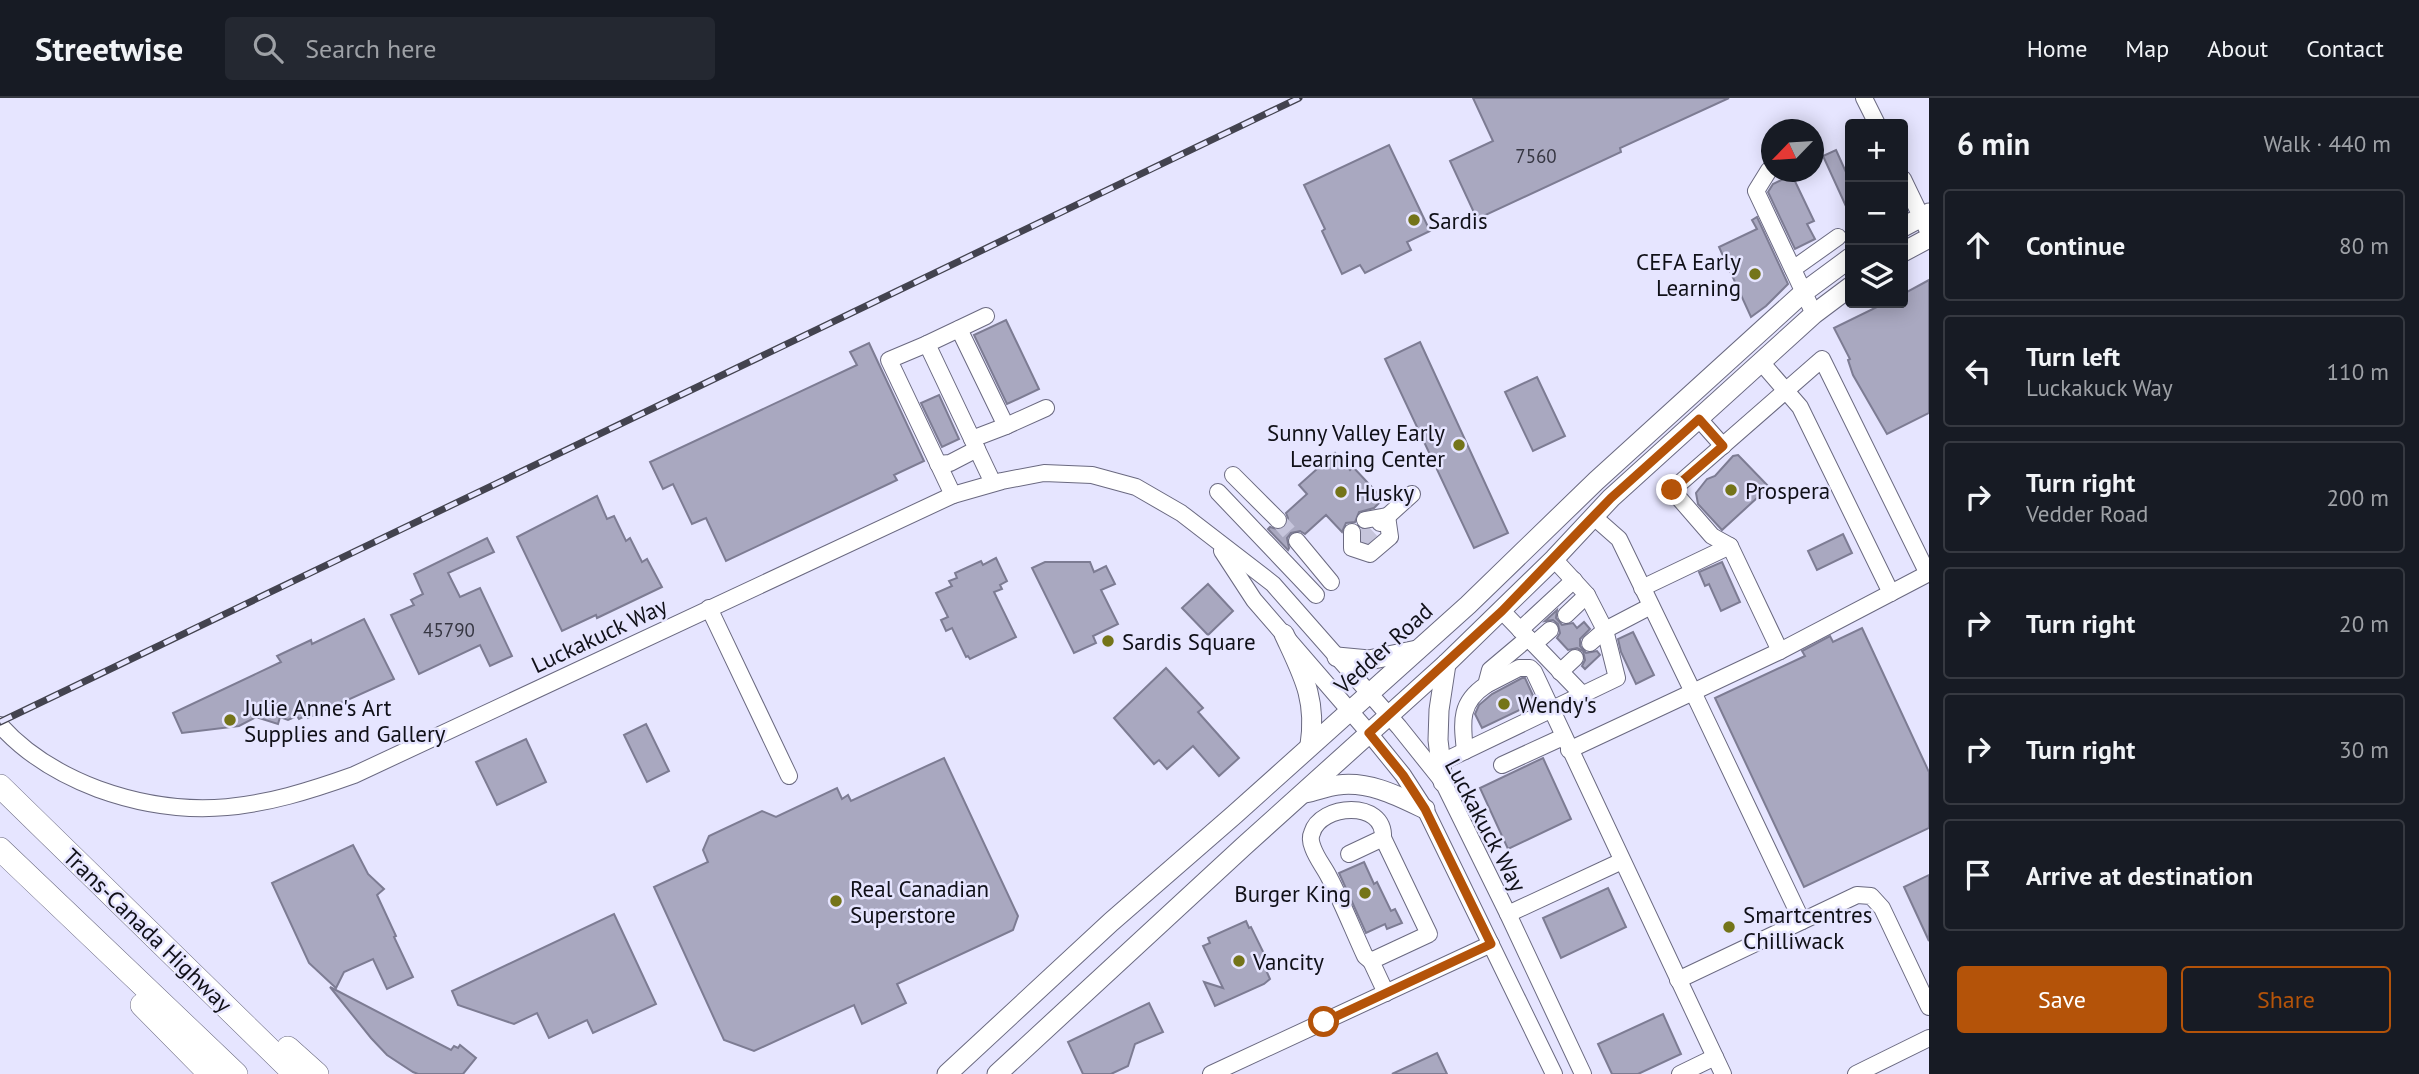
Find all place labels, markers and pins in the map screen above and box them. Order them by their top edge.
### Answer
place label: Sardis [1428,206,1488,235]
marker: Sardis [1406,212,1422,228]
place label: CEFA Early Learning [1636,247,1741,302]
marker: CEFA Early Learning [1747,266,1763,282]
place label: Sunny Valley Early Learning Center [1267,418,1445,473]
marker: Sunny Valley Early Learning Center [1451,437,1467,453]
place label: Prospera [1745,476,1830,505]
place label: Husky [1355,478,1414,507]
marker: Prospera [1723,482,1739,498]
marker: Husky [1333,484,1349,500]
place label: Sardis Square [1122,627,1256,656]
marker: Sardis Square [1100,633,1116,649]
place label: Wendy's [1518,690,1597,719]
place label: Julie Anne's Art Supplies and Gallery [243,693,446,748]
marker: Wendy's [1496,696,1512,712]
marker: Julie Anne's Art Supplies and Gallery [222,712,238,728]
place label: Real Canadian Superstore [850,874,989,929]
place label: Burger King [1234,879,1351,908]
marker: Burger King [1357,885,1373,901]
marker: Real Canadian Superstore [828,893,844,909]
place label: Smartcentres Chilliwack [1743,900,1872,955]
marker: Smartcentres Chilliwack [1721,919,1737,935]
place label: Vancity [1252,947,1324,976]
marker: Vancity [1231,953,1247,969]

